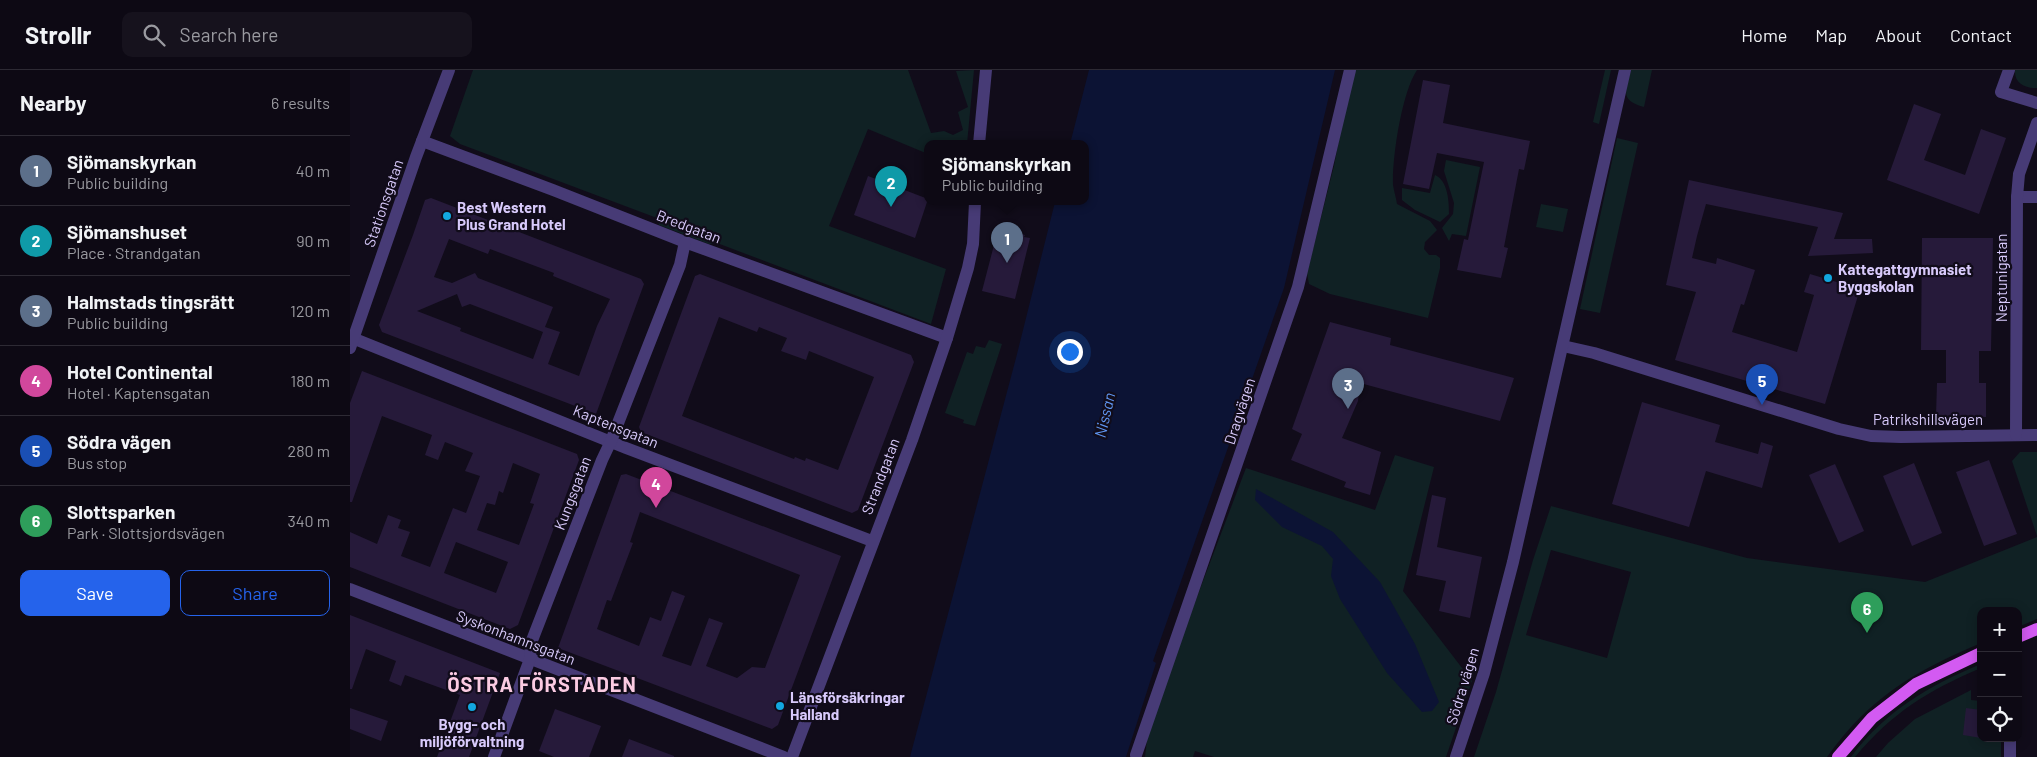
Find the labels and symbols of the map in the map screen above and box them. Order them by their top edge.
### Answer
street label: Stationsgatan [360,157,406,249]
pin: 2 [875,166,907,207]
place label: Best Western Plus Grand Hotel [457,198,566,233]
street label: Bredgatan [654,205,724,247]
marker: Best Western Plus Grand Hotel [441,210,453,222]
pin: 1 [991,222,1023,263]
street label: Neptunigatan [1992,234,2010,322]
place label: Kattegattgymnasiet Byggskolan [1838,260,1972,295]
marker: Kattegattgymnasiet Byggskolan [1822,272,1834,284]
your location [1057,339,1083,365]
pin: 5 [1746,364,1778,405]
pin: 3 [1332,368,1364,409]
street label: Dragvägen [1220,375,1258,447]
water label: Nissan [1090,390,1118,440]
street label: Kaptensgatan [571,401,661,451]
street label: Patrikshillsvägen [1873,410,1983,428]
street label: Strandgatan [857,435,903,517]
street label: Kungsgatan [550,454,594,532]
pin: 4 [640,467,672,508]
pin: 6 [1851,592,1883,633]
street label: Syskonhamnsgatan [454,606,578,668]
street label: Södra vägen [1442,645,1482,727]
district label: ÖSTRA FÖRSTADEN [447,672,637,696]
place label: Länsförsäkringar Halland [790,688,905,723]
marker: Länsförsäkringar Halland [774,700,786,712]
marker: Bygg- och miljöförvaltning [466,701,478,713]
place label: Bygg- och miljöförvaltning [420,715,524,750]

